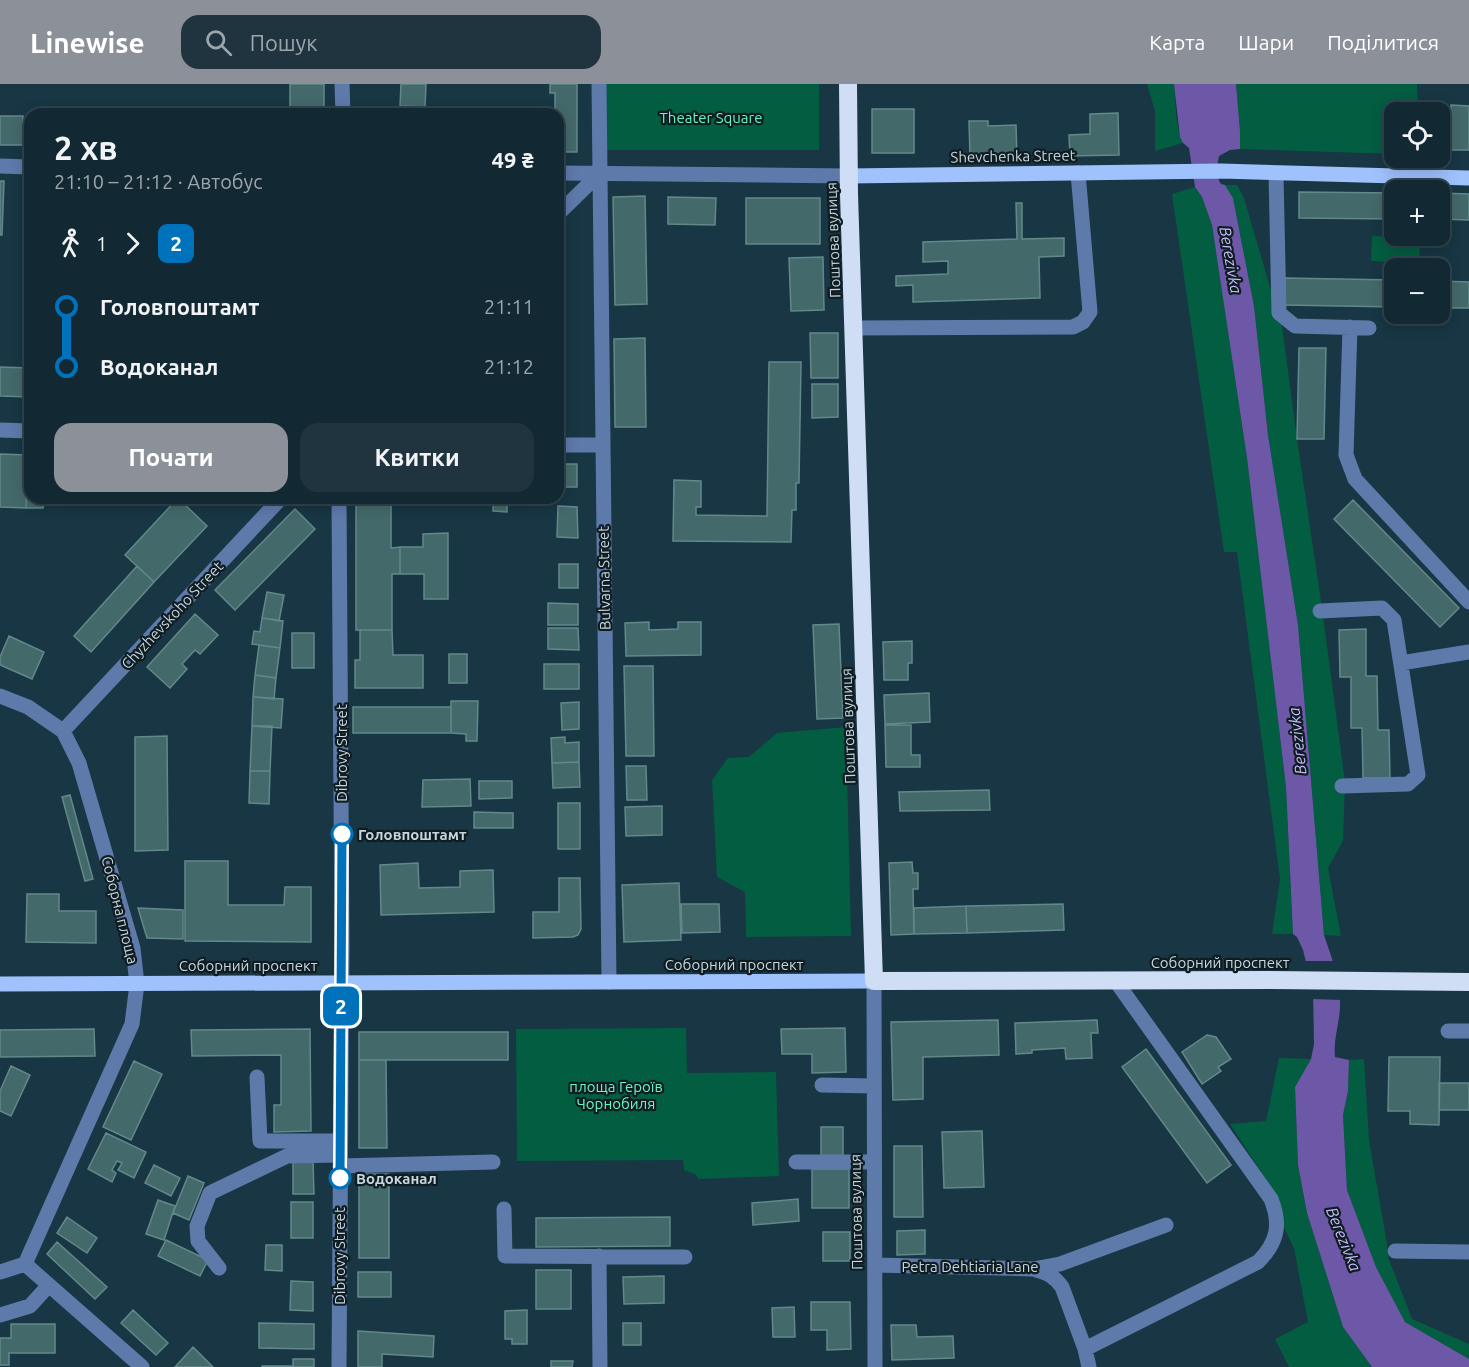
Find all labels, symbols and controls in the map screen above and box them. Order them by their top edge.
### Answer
search box [181,15,601,69]
icon: search [202,26,235,59]
text: Linewise [30,27,145,58]
text: Пошук [250,30,318,55]
text: Карта [1149,30,1205,54]
text: Шари [1238,30,1294,54]
text: Поділитися [1327,30,1439,54]
map controls [1384,102,1450,324]
button: locate [1384,102,1450,168]
park label: Theater Square [659,109,763,126]
text: 2 хв [54,129,118,166]
street label: Shevchenka Street [950,146,1076,166]
text: 49 ₴ [492,147,534,172]
text: 21:10 – 21:12 · Автобус [54,170,263,193]
button: + [1384,180,1450,246]
street label: Поштова вулиця [822,182,844,298]
water label: Berezivka [1216,225,1246,295]
icon: walk [54,227,87,260]
icon: forward [116,227,149,260]
text: 2 [170,231,182,255]
text: 1 [96,232,107,255]
button: − [1384,258,1450,324]
text: Головпоштамт [100,294,259,319]
text: 21:11 [484,295,534,318]
text: Водоканал [100,354,218,379]
text: 21:12 [484,355,534,378]
button: Почати [54,423,288,492]
button: Квитки [300,423,534,492]
street label: Bulvarna Street [595,526,613,630]
street label: Chyzhevskoho Street [118,558,226,672]
street label: Поштова вулиця [837,668,859,784]
street label: Dibrovy Street [333,704,350,802]
water label: Berezivka [1284,706,1309,775]
marker: Головпоштамт [331,823,353,845]
place label: Головпоштамт [358,826,467,843]
street label: Соборна площа [98,854,142,966]
street label: Соборний проспект [1151,954,1290,971]
street label: Соборний проспект [665,956,804,973]
street label: Соборний проспект [179,957,318,974]
line badge: 2 [322,986,360,1026]
text: 2 [335,994,347,1018]
park label: площа Героїв Чорнобиля [569,1078,663,1112]
street label: Поштова вулиця [846,1154,866,1270]
marker: Водоканал [329,1167,351,1189]
place label: Водоканал [356,1170,437,1187]
water label: Berezivka [1323,1204,1365,1274]
street label: Dibrovy Street [331,1207,348,1305]
street label: Petra Dehtiaria Lane [901,1258,1039,1275]

